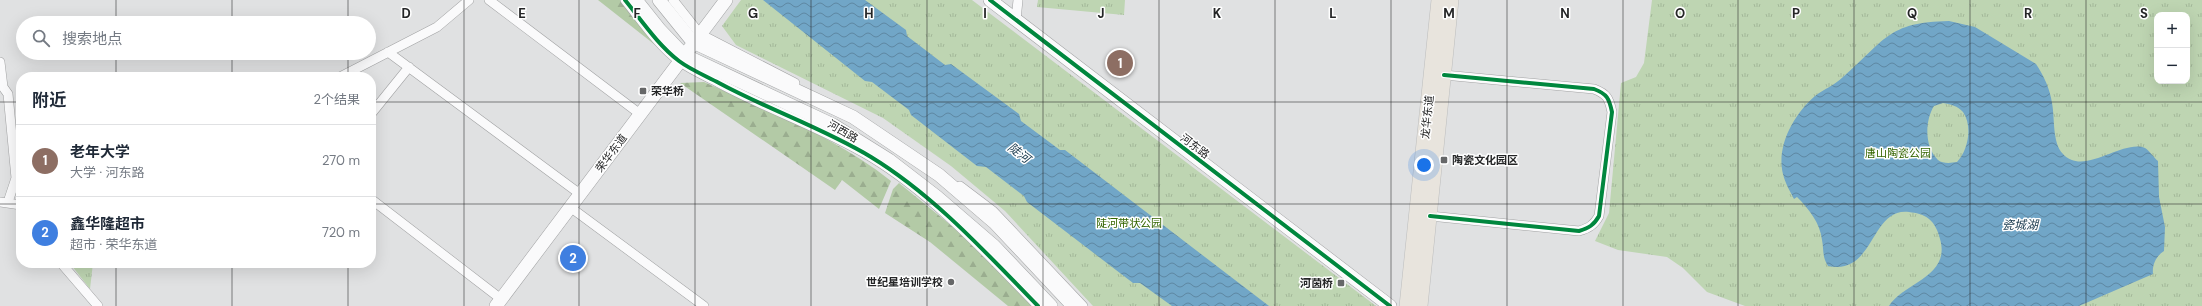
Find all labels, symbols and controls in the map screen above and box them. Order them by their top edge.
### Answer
text: D [401,5,411,22]
text: E [518,5,526,22]
text: F [633,5,641,22]
text: G [748,5,758,22]
text: H [864,5,874,22]
text: I [983,5,987,22]
text: J [1097,5,1105,22]
text: K [1213,5,1222,22]
text: L [1329,5,1337,22]
text: M [1443,5,1455,22]
text: N [1560,5,1570,22]
text: O [1675,5,1685,22]
text: P [1792,5,1800,22]
text: Q [1907,5,1917,22]
text: R [2024,5,2032,22]
text: S [2140,5,2148,22]
map controls [2154,12,2190,84]
button: + [2154,12,2190,48]
search box [16,16,376,60]
icon: search [30,27,52,49]
text: 搜索地点 [62,29,122,49]
pin: 1 [1107,48,1133,78]
button: − [2154,48,2190,84]
place label: 荣华桥 [651,84,684,98]
marker: 荣华桥 [638,86,648,96]
text: 附近 [32,89,66,111]
text: 2个结果 [314,91,360,108]
street label: 龙华东道 [1418,94,1436,140]
street label: 河西路 [825,117,861,145]
street label: 河东路 [1178,130,1212,162]
street label: 荣华东道 [592,131,630,175]
water label: 陡河 [1005,139,1035,168]
text: 老年大学 [70,142,130,162]
park label: 唐山陶瓷公园 [1865,146,1931,160]
text: 1 [43,152,47,169]
text: 270 m [322,152,360,169]
place label: 陶瓷文化园区 [1452,153,1518,167]
your location [1414,155,1434,175]
marker: 陶瓷文化园区 [1439,155,1449,165]
text: 大学 · 河东路 [70,164,145,181]
text: 鑫华隆超市 [70,214,145,234]
park label: 陡河带状公园 [1096,216,1162,230]
water label: 瓷城湖 [2002,217,2040,233]
text: 2 [41,224,49,241]
text: 720 m [322,224,360,241]
text: 超市 · 荣华东道 [70,236,158,253]
pin: 2 [560,243,586,273]
place label: 世纪星培训学校 [866,275,943,289]
place label: 河茵桥 [1300,276,1333,290]
marker: 世纪星培训学校 [946,277,956,287]
marker: 河茵桥 [1336,278,1346,288]

